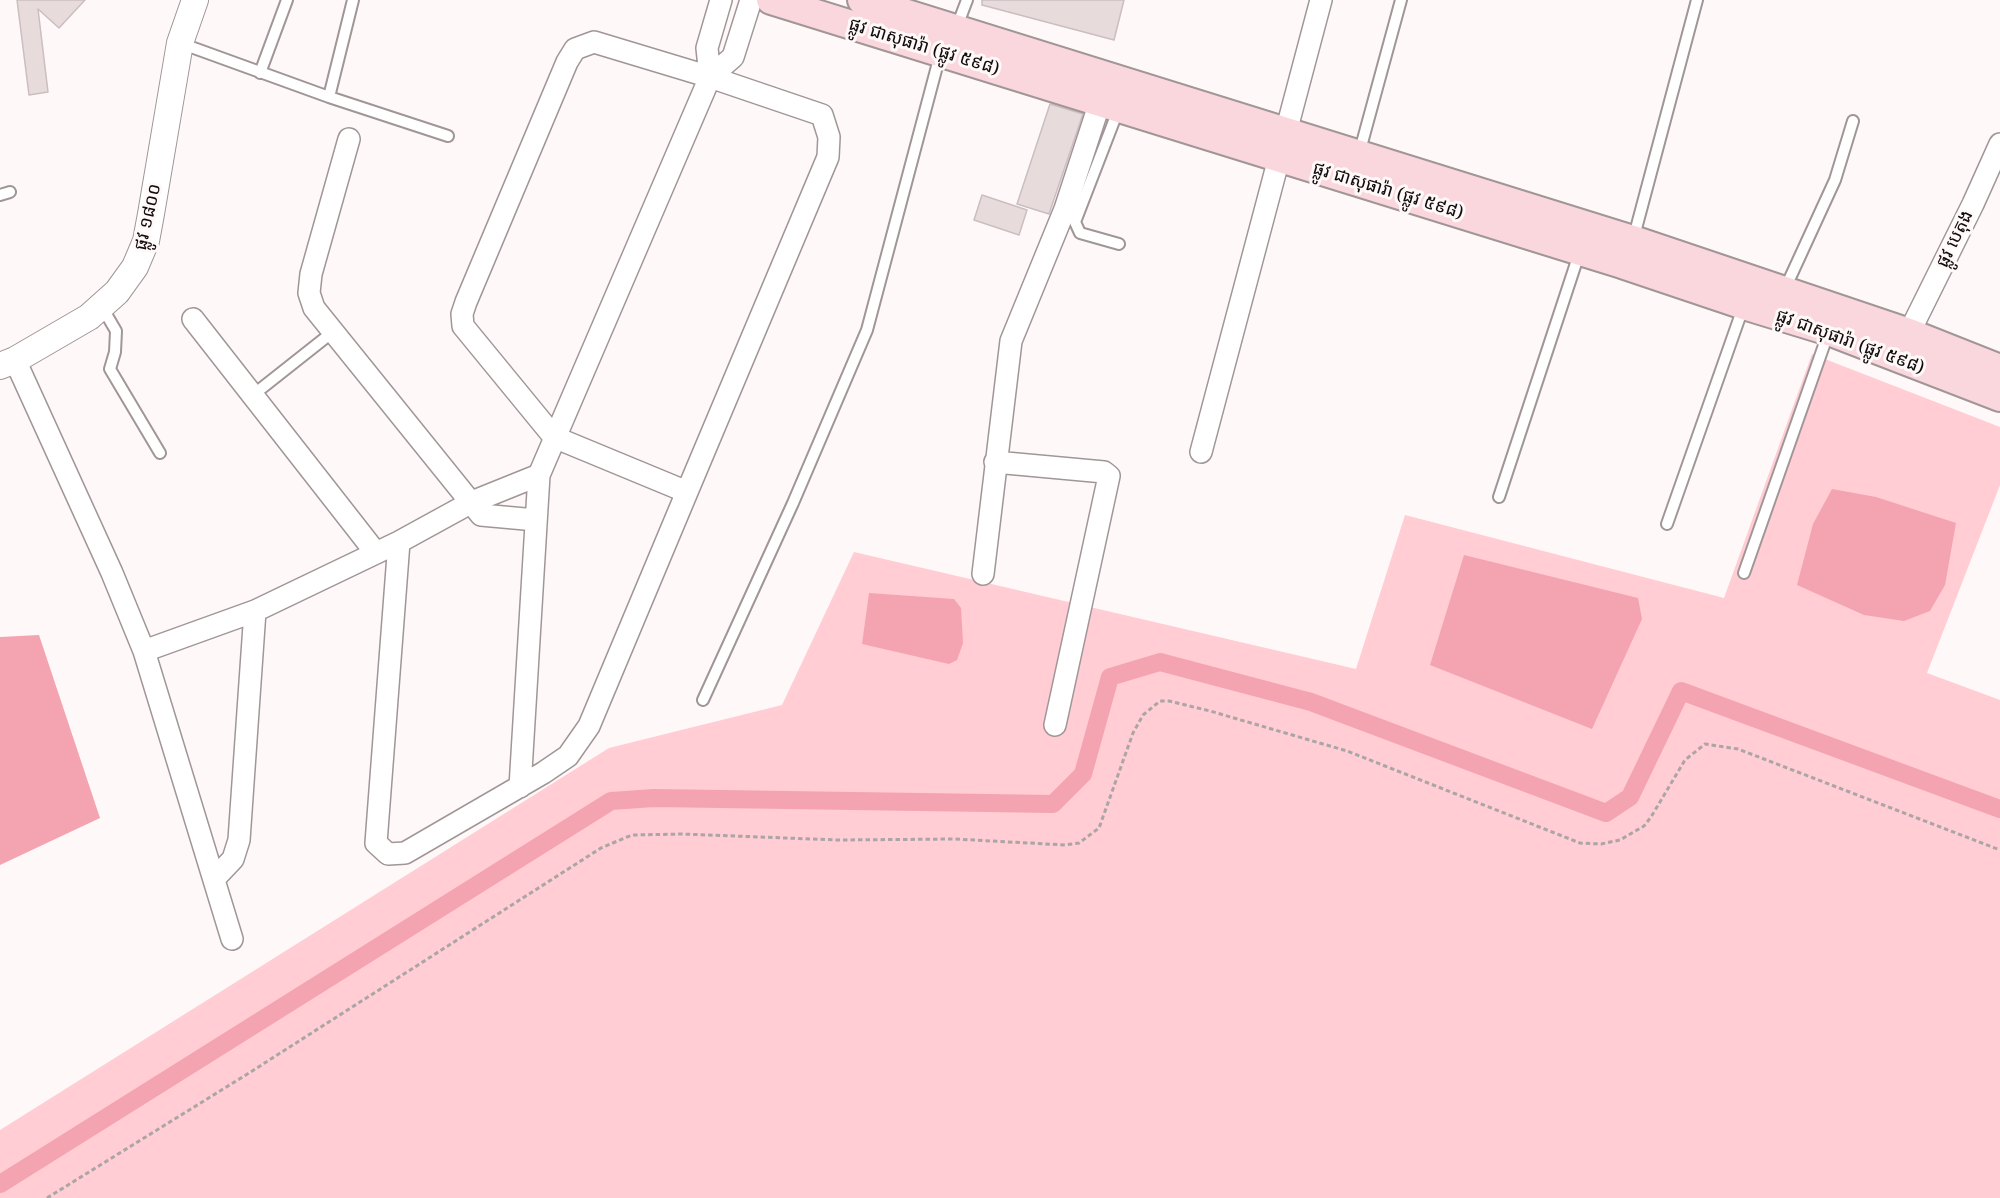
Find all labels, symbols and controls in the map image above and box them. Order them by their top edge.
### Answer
street label: ផ្លូវ ជាសុផារ៉ា (ផ្លូវ ៥៩៨) [846,14,1002,80]
street label: ផ្លូវ ជាសុផារ៉ា (ផ្លូវ ៥៩៨) [1310,158,1466,224]
street label: ផ្លូវ ១៨០០ [130,182,166,252]
street label: ផ្លូវ បេតុង [1932,207,1978,271]
street label: ផ្លូវ ជាសុផារ៉ា (ផ្លូវ ៥៩៨) [1773,305,1927,379]

